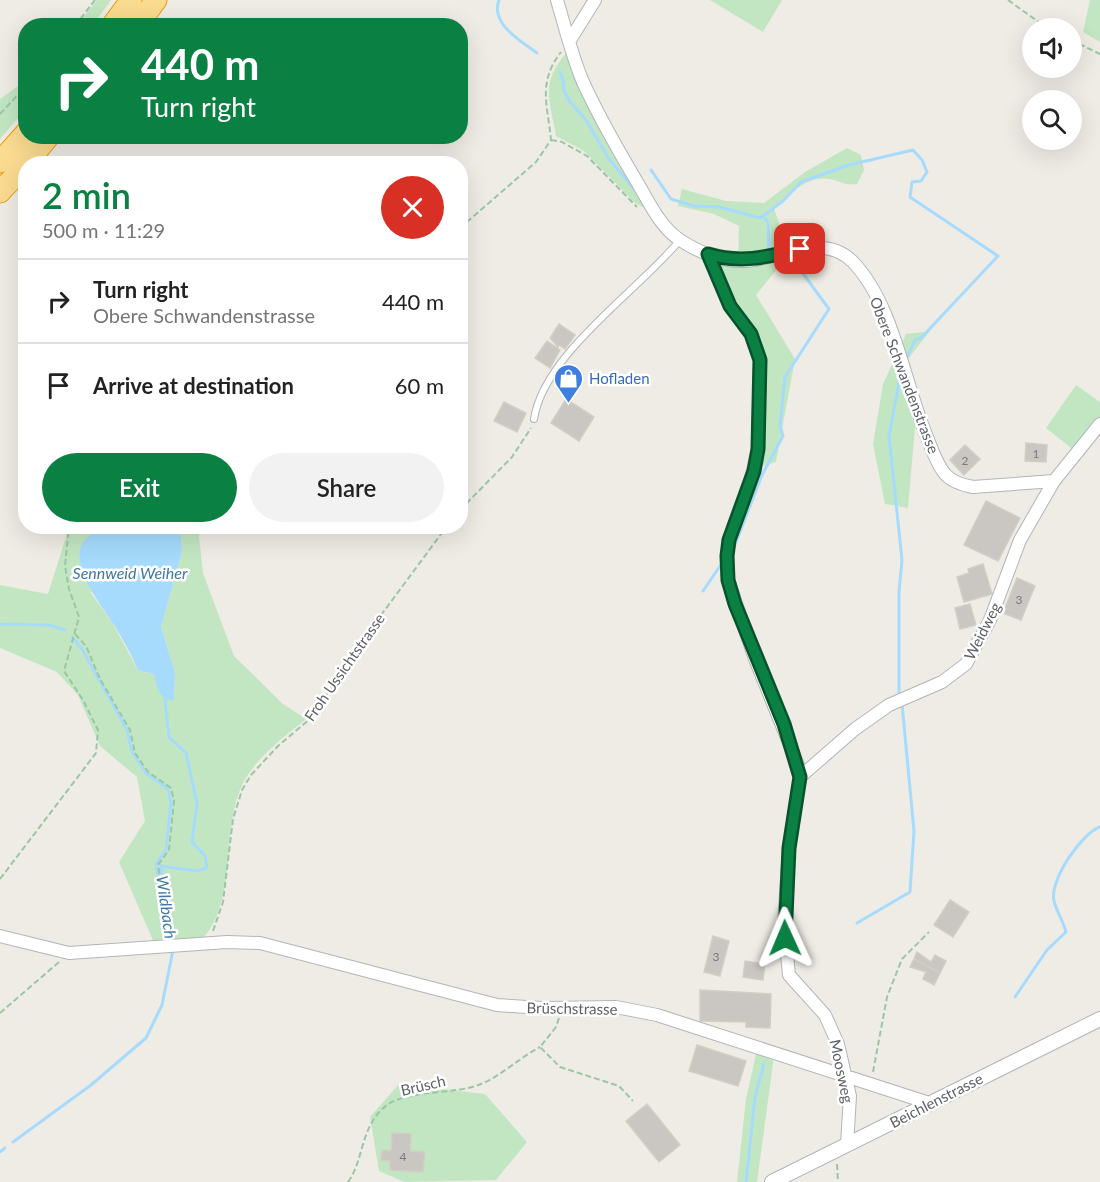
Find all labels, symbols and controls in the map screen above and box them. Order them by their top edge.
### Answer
map controls [1022,18,1082,150]
button: sound [1022,18,1082,78]
text: 440 m [141,39,259,89]
icon: right [42,42,120,120]
text: Turn right [141,90,256,123]
button: search [1022,90,1082,150]
text: 2 min [42,173,131,217]
button: close [381,176,444,239]
text: 500 m · 11:29 [42,218,165,242]
pin [774,223,825,274]
icon: arrive [783,232,816,265]
text: Turn right [93,276,188,303]
icon: right [42,285,75,318]
text: 440 m [382,288,444,315]
street label: Obere Schwandenstrasse [867,294,943,456]
text: Obere Schwandenstrasse [93,303,315,327]
shop icon: Hofladen [552,362,584,404]
icon: arrive [42,369,75,402]
place label: Hofladen [589,369,650,387]
text: Arrive at destination [93,372,294,399]
text: 60 m [395,372,444,399]
house number: 1 [1033,446,1040,461]
button: Exit [42,453,237,522]
button: Share [249,453,444,522]
house number: 2 [962,453,969,468]
water label: Sennweid Weiher [73,563,188,582]
house number: 3 [1016,592,1023,607]
street label: Weidweg [960,599,1004,663]
street label: Froh Ussichtstrasse [300,610,388,724]
water label: Wildbach [153,874,181,940]
position arrow [753,906,817,970]
house number: 3 [713,949,720,964]
street label: Brüschstrasse [526,998,618,1018]
street label: Moosweg [826,1038,858,1105]
street label: Beichlenstrasse [886,1069,986,1131]
street label: Brüsch [399,1071,447,1099]
house number: 4 [400,1149,407,1164]

